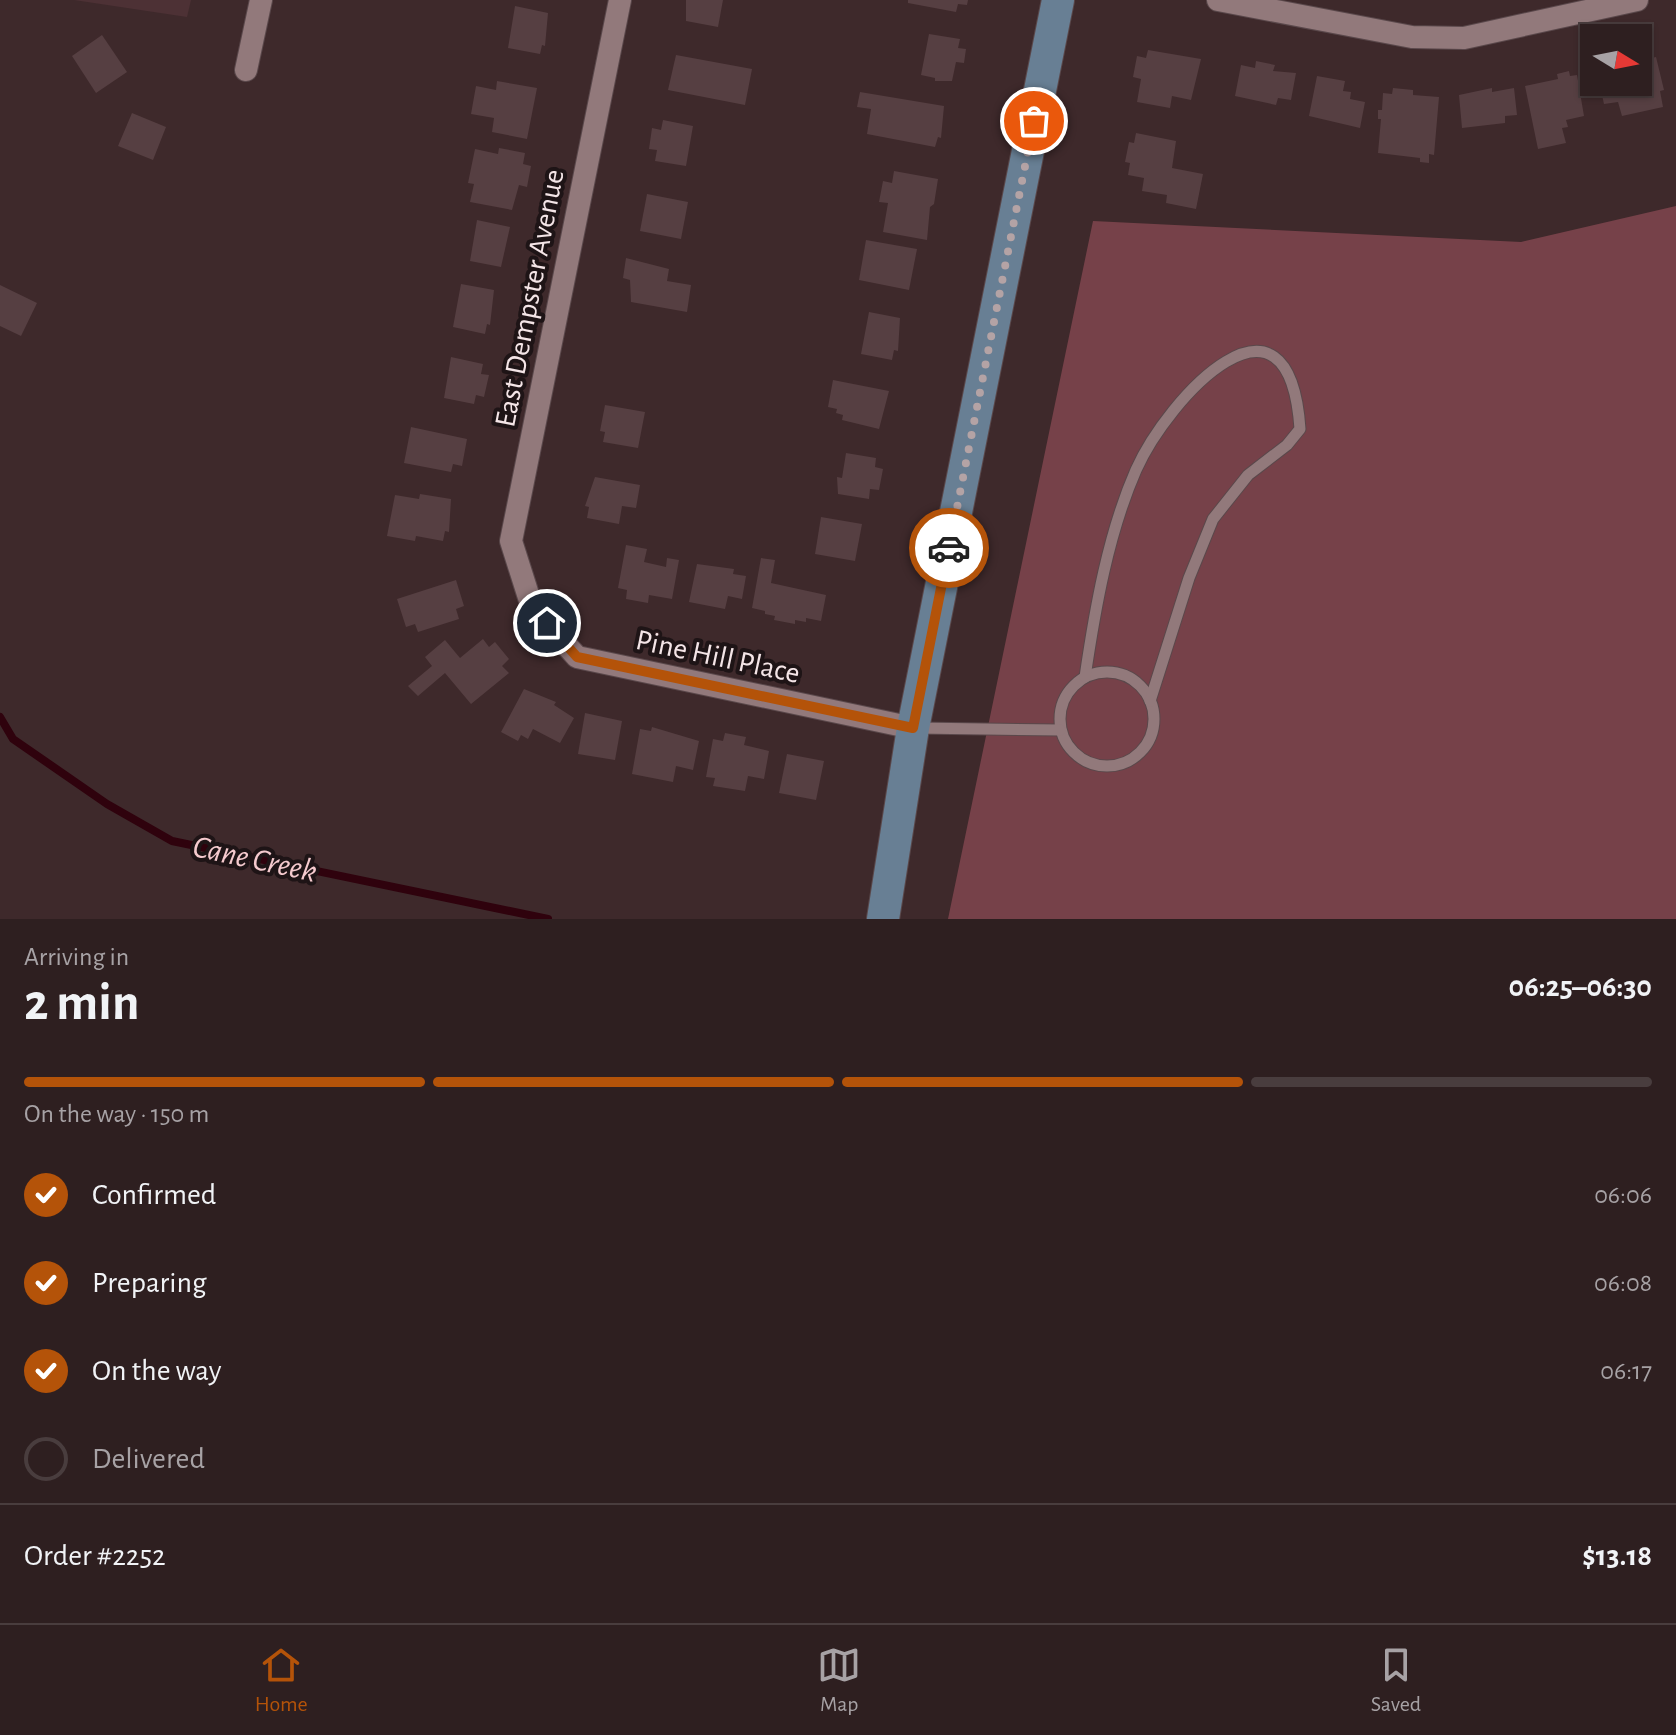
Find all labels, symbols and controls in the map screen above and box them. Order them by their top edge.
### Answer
north arrow [1580,24,1652,96]
map controls [1580,24,1652,96]
pin [1000,87,1068,155]
icon: bag [1012,99,1056,143]
street label: East Dempster Avenue [490,167,570,430]
courier [909,508,989,588]
icon: car [927,526,971,570]
pin [513,589,581,657]
icon: home [525,601,569,645]
street label: Pine Hill Place [633,625,803,689]
water label: Cane Creek [190,830,320,888]
text: Arriving in [24,944,129,970]
text: 06:25–06:30 [1509,972,1652,1002]
text: 2 min [24,977,139,1029]
text: On the way · 150 m [24,1101,209,1127]
icon: check [24,1173,68,1217]
text: Confirmed [92,1180,216,1210]
text: 06:06 [1594,1182,1652,1208]
icon: check [24,1261,68,1305]
text: Preparing [92,1268,207,1298]
text: 06:08 [1594,1270,1652,1296]
icon: check [24,1349,68,1393]
text: On the way [92,1356,221,1386]
text: 06:17 [1600,1358,1652,1384]
text: Delivered [92,1444,205,1474]
text: Order #2252 [24,1541,166,1571]
text: $13.18 [1582,1541,1652,1571]
tab: Home [255,1643,308,1717]
tab: Map [817,1643,861,1717]
tab: Saved [1371,1643,1421,1717]

